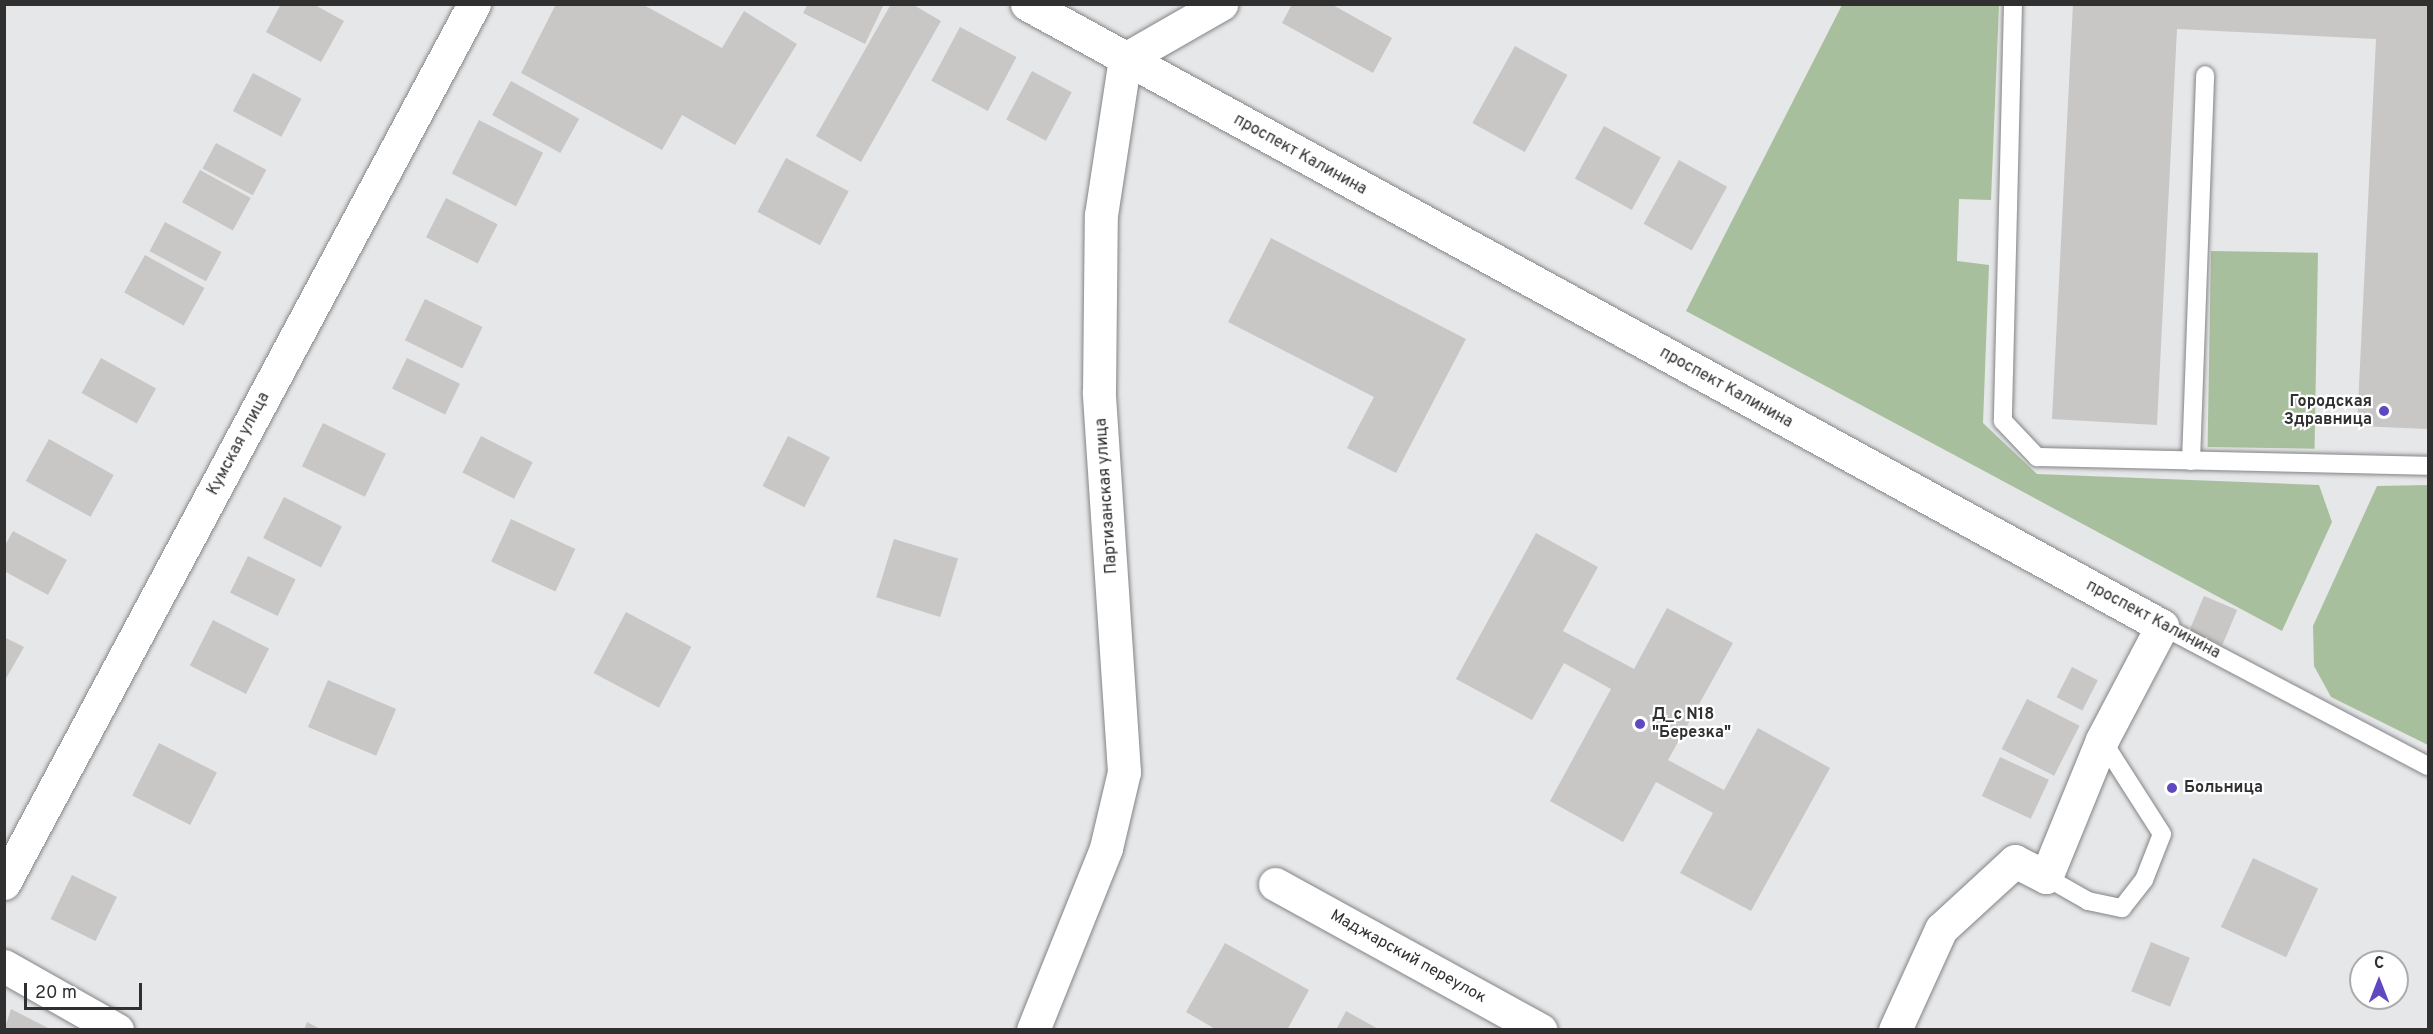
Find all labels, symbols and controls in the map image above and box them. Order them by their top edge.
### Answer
street label: проспект Калинина [1230,110,1370,200]
street label: проспект Калинина [1656,343,1796,433]
street label: Кумская улица [204,389,274,499]
place label: Городская Здравница [2284,392,2372,430]
marker: Городская Здравница [2377,404,2391,418]
street label: Партизанская улица [1092,417,1122,575]
street label: проспект Калинина [2083,576,2223,664]
place label: Д_с N18 "Березка" [1652,705,1731,743]
marker: Д_с N18 "Березка" [1633,717,1647,731]
place label: Больница [2184,778,2263,798]
marker: Больница [2165,781,2179,795]
street label: Маджарский переулок [1327,906,1489,1008]
north arrow [2349,950,2409,1010]
text: С [2374,954,2384,974]
scale bar [27,971,146,1009]
text: 20 m [35,982,77,1005]

